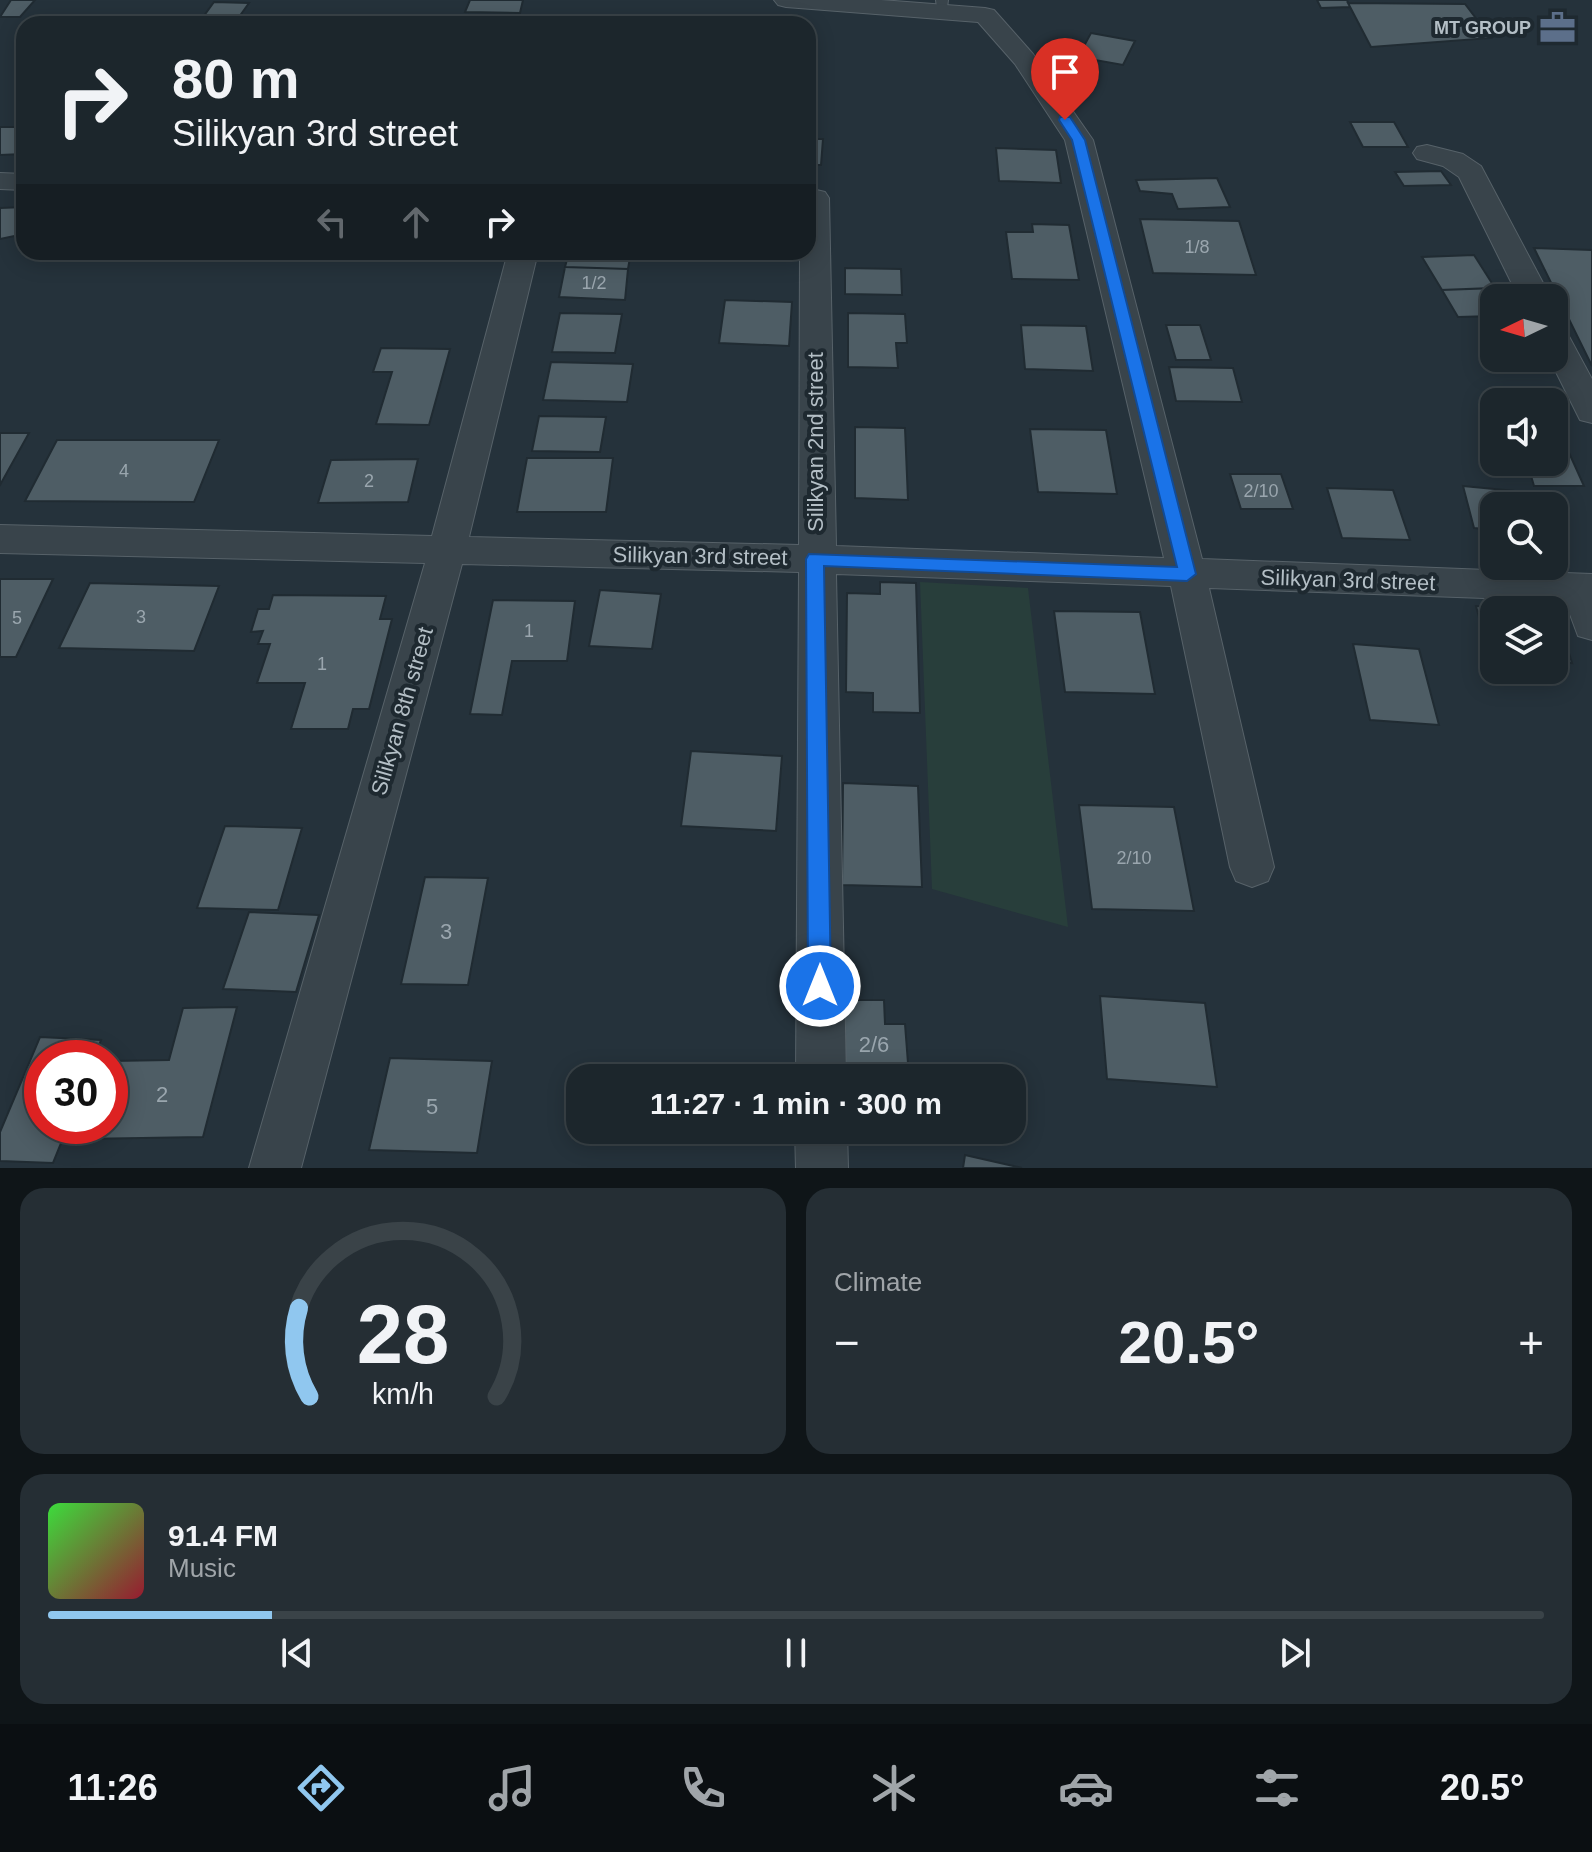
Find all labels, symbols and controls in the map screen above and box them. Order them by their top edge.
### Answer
office icon: MT GROUP [1538,9,1576,47]
place label: MT GROUP [1434,18,1531,38]
pin [1031,38,1099,120]
text: 80 m [172,47,300,110]
icon: right [40,48,144,152]
icon: arrive [1043,50,1087,94]
text: Silikyan 3rd street [172,113,458,154]
icon: left [310,200,354,244]
icon: ahead [394,200,438,244]
icon: right [478,200,522,244]
house number: 1/8 [1184,237,1210,257]
house number: 1/2 [581,273,607,293]
north arrow [1480,284,1568,372]
map controls [1480,284,1568,684]
street label: Silikyan 2nd street [803,352,828,532]
button: sound [1480,388,1568,476]
house number: 4 [119,461,129,481]
house number: 2 [364,471,374,491]
house number: 2/10 [1243,481,1279,501]
button: search [1480,492,1568,580]
street label: Silikyan 3rd street [612,542,788,570]
street label: Silikyan 3rd street [1260,564,1436,596]
button: layers [1480,596,1568,684]
house number: 3 [136,607,146,627]
house number: 5 [12,608,22,628]
house number: 1 [524,621,534,641]
street label: Silikyan 8th street [366,624,438,798]
house number: 1 [317,654,327,674]
house number: 2/10 [1116,848,1152,868]
house number: 3 [440,919,452,944]
position arrow [778,944,862,1028]
house number: 2/6 [859,1032,889,1057]
speed limit sign: 30 [24,1040,128,1144]
house number: 2 [156,1082,168,1107]
text: 11:27 · 1 min · 300 m [650,1087,942,1120]
house number: 5 [426,1094,438,1119]
text: Climate [834,1267,922,1297]
text: 28 [357,1288,449,1381]
text: 20.5° [1119,1309,1259,1376]
text: − [834,1318,860,1367]
text: + [1518,1318,1544,1367]
text: km/h [372,1378,434,1410]
text: 91.4 FM [168,1519,278,1552]
text: Music [168,1553,236,1583]
icon: previous [275,1631,319,1675]
icon: pause [774,1631,818,1675]
icon: next [1273,1631,1317,1675]
icon: directions [293,1760,349,1816]
icon: music [484,1760,540,1816]
icon: phone [675,1760,731,1816]
icon: climate [866,1760,922,1816]
icon: car [1058,1760,1114,1816]
icon: filters [1249,1760,1305,1816]
text: 11:26 [68,1767,158,1808]
text: 20.5° [1440,1767,1524,1808]

